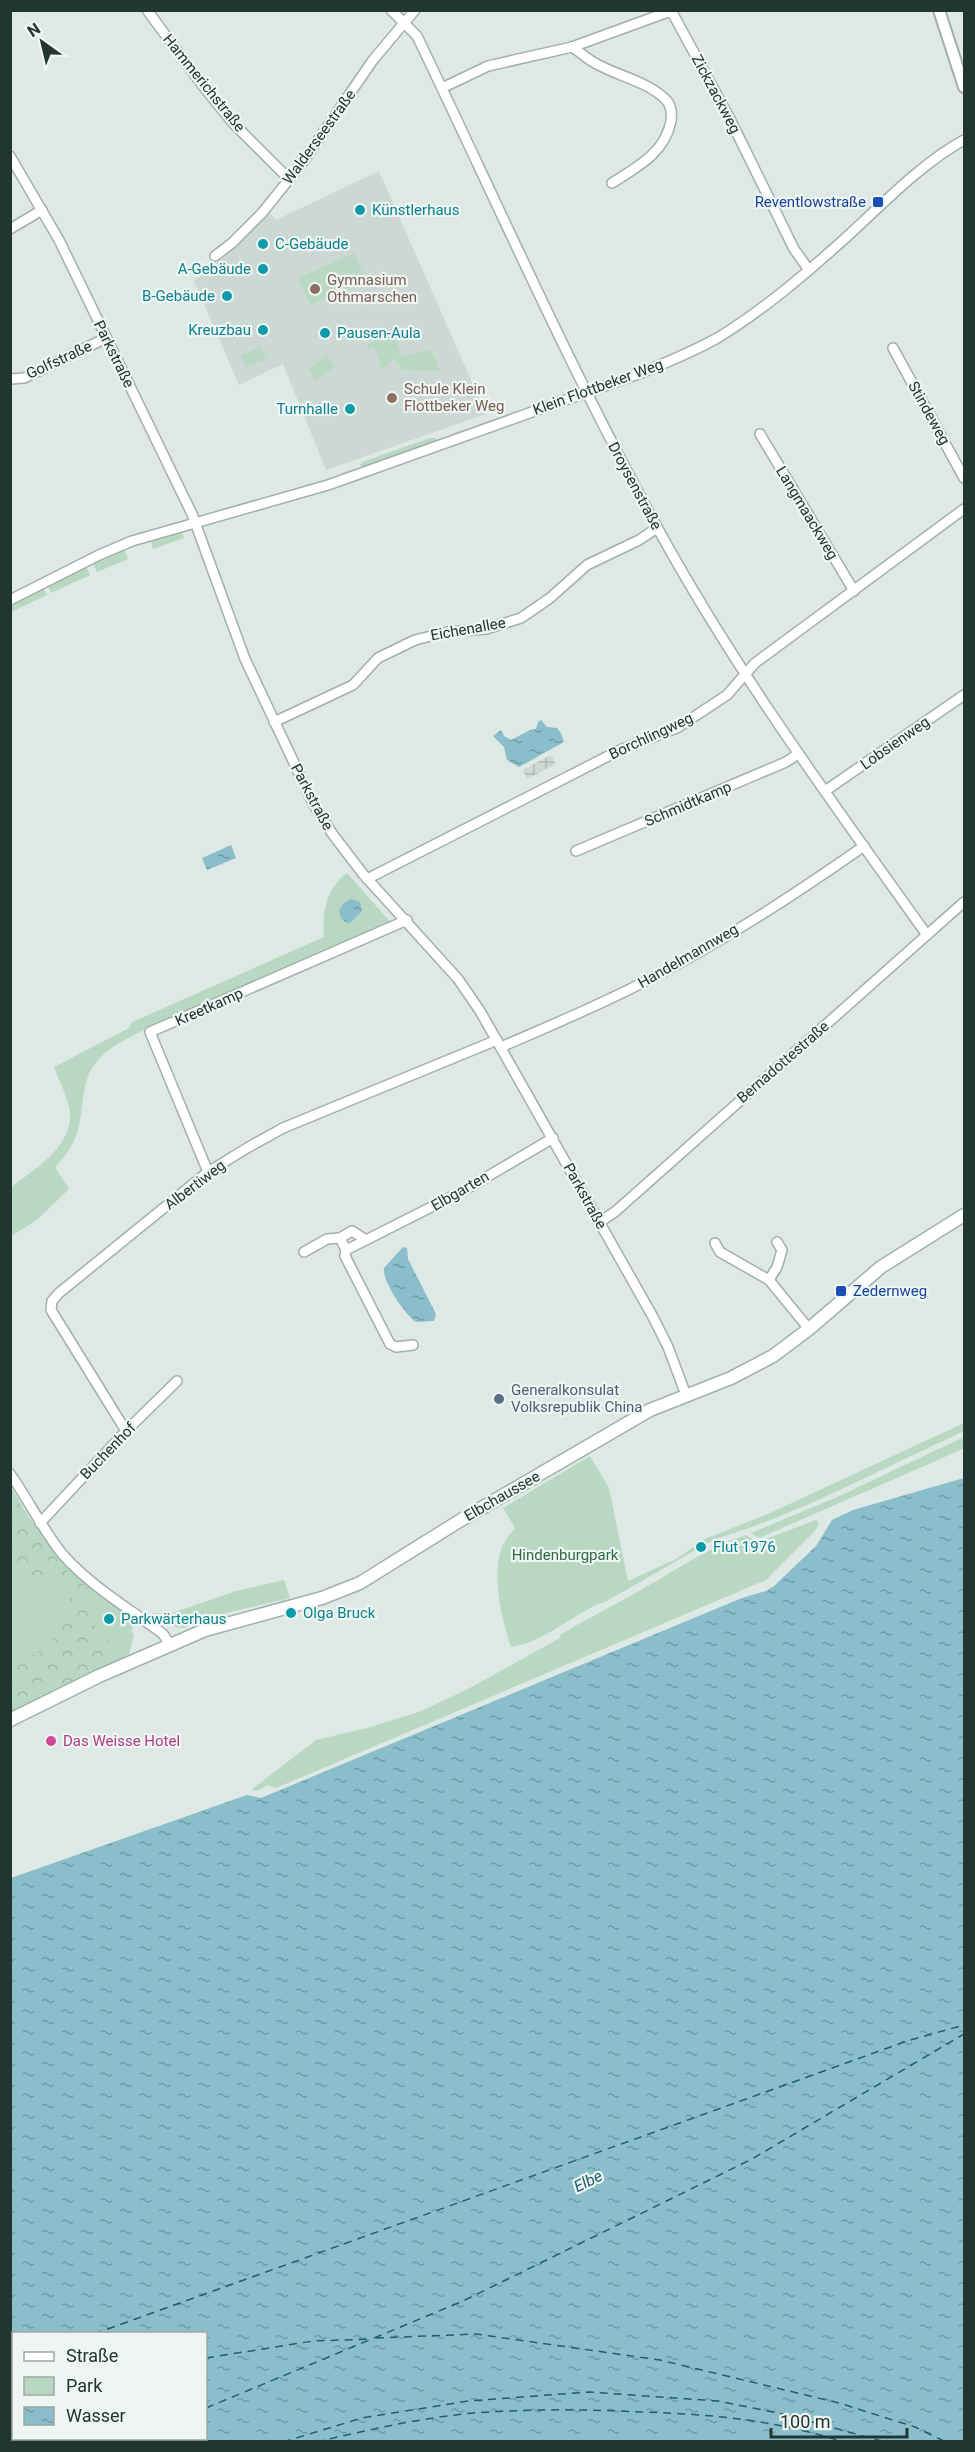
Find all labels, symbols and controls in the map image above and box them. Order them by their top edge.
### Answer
north arrow [12,12,72,72]
text: N [24,19,44,41]
street label: Hammerichstraße [159,31,249,135]
street label: Zickzackweg [688,51,744,137]
street label: Walderseestraße [279,86,359,188]
place label: Reventlowstraße [755,193,866,211]
marker: Reventlowstraße [871,195,885,209]
place label: Künstlerhaus [372,201,460,219]
marker: Künstlerhaus [353,203,367,217]
place label: C-Gebäude [275,235,348,253]
marker: C-Gebäude [256,237,270,251]
place label: A-Gebäude [178,260,251,278]
marker: A-Gebäude [256,262,270,276]
place label: Gymnasium Othmarschen [327,271,417,306]
marker: Gymnasium Othmarschen [308,282,322,296]
place label: B-Gebäude [142,287,215,305]
marker: B-Gebäude [220,289,234,303]
street label: Parkstraße [90,317,138,391]
place label: Kreuzbau [188,321,251,339]
marker: Kreuzbau [256,323,270,337]
place label: Pausen-Aula [337,324,421,342]
marker: Pausen-Aula [318,326,332,340]
street label: Golfstraße [23,337,95,383]
street label: Klein Flottbeker Weg [531,355,665,419]
street label: Stindeweg [904,378,954,448]
place label: Schule Klein Flottbeker Weg [404,380,504,415]
marker: Schule Klein Flottbeker Weg [385,391,399,405]
place label: Turnhalle [276,400,338,418]
marker: Turnhalle [343,402,357,416]
street label: Droysenstraße [604,439,666,533]
street label: Langmaackweg [772,463,842,563]
street label: Eichenallee [429,614,507,644]
street label: Borchlingweg [606,709,696,763]
street label: Lobsienweg [857,713,933,773]
street label: Parkstraße [287,761,337,833]
street label: Schmidtkamp [642,778,734,830]
street label: Handelmannweg [635,920,741,992]
street label: Kreetkamp [172,984,246,1030]
street label: Bernadottestraße [733,1017,833,1107]
street label: Albertiweg [161,1156,229,1214]
street label: Parkstraße [560,1160,611,1232]
street label: Elbgarten [428,1167,492,1215]
place label: Zedernweg [853,1282,927,1300]
marker: Zedernweg [834,1284,848,1298]
place label: Generalkonsulat Volksrepublik China [511,1381,643,1416]
marker: Generalkonsulat Volksrepublik China [492,1392,506,1406]
street label: Buchenhof [77,1418,140,1483]
street label: Elbchaussee [461,1467,543,1525]
place label: Flut 1976 [713,1538,776,1556]
marker: Flut 1976 [694,1540,708,1554]
park label: Hindenburgpark [512,1546,619,1564]
place label: Olga Bruck [303,1604,376,1622]
marker: Olga Bruck [284,1606,298,1620]
place label: Parkwärterhaus [121,1610,226,1628]
marker: Parkwärterhaus [102,1612,116,1626]
place label: Das Weisse Hotel [63,1732,180,1750]
marker: Das Weisse Hotel [44,1734,58,1748]
water label: Elbe [571,2166,605,2196]
legend [12,2332,207,2440]
text: Straße [66,2345,118,2366]
text: Park [66,2375,103,2396]
scale bar [771,2401,908,2439]
text: Wasser [66,2405,126,2426]
text: 100 m [780,2411,831,2432]

